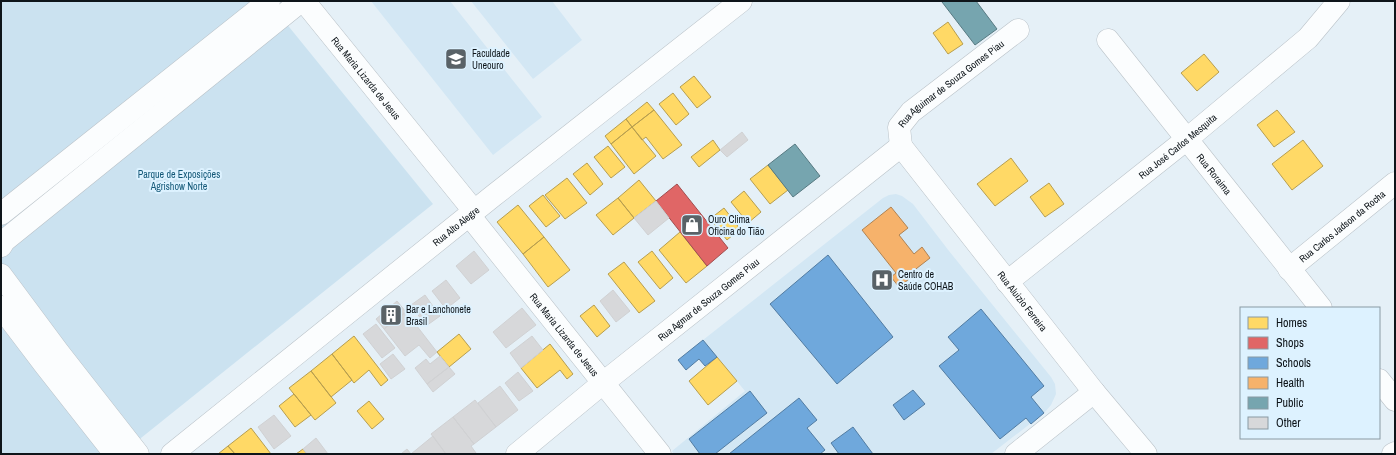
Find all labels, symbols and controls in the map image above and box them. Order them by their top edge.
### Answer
street label: Rua Maria Lizarda de Jesus [328,34,403,122]
street label: Rua Aguimar de Souza Gomes Piau [895,37,1007,130]
school or university icon: Faculdade Uneouro [443,46,469,72]
place label: Faculdade Uneouro [472,47,510,72]
street label: Rua José Carlos Mesquita [1136,111,1220,182]
street label: Rua Roraima [1194,151,1235,198]
park label: Parque de Exposições Agrishow Norte [138,168,220,193]
street label: Rua Carlos Jadson da Rocha [1296,187,1388,265]
street label: Rua Alto Alegre [430,203,483,249]
shop icon: Ouro Clima Oficina do Tião [679,212,705,238]
place label: Ouro Clima Oficina do Tião [708,213,765,238]
street label: Rua Agmar de Souza Gomes Piau [655,255,762,344]
hospital icon: Centro de Saúde COHAB [869,267,895,293]
place label: Centro de Saúde COHAB [898,268,954,293]
street label: Rua Aluizio Ferreira [995,269,1050,334]
street label: Rua Maria Lizarda de Jesus [527,291,601,379]
building icon: Bar e Lanchonete Brasil [378,302,404,328]
place label: Bar e Lanchonete Brasil [406,303,471,328]
legend [1240,307,1380,439]
text: Homes [1276,315,1307,331]
text: Shops [1276,335,1304,351]
text: Schools [1276,355,1311,371]
text: Health [1276,375,1304,391]
text: Public [1276,395,1303,411]
text: Other [1276,415,1301,431]

